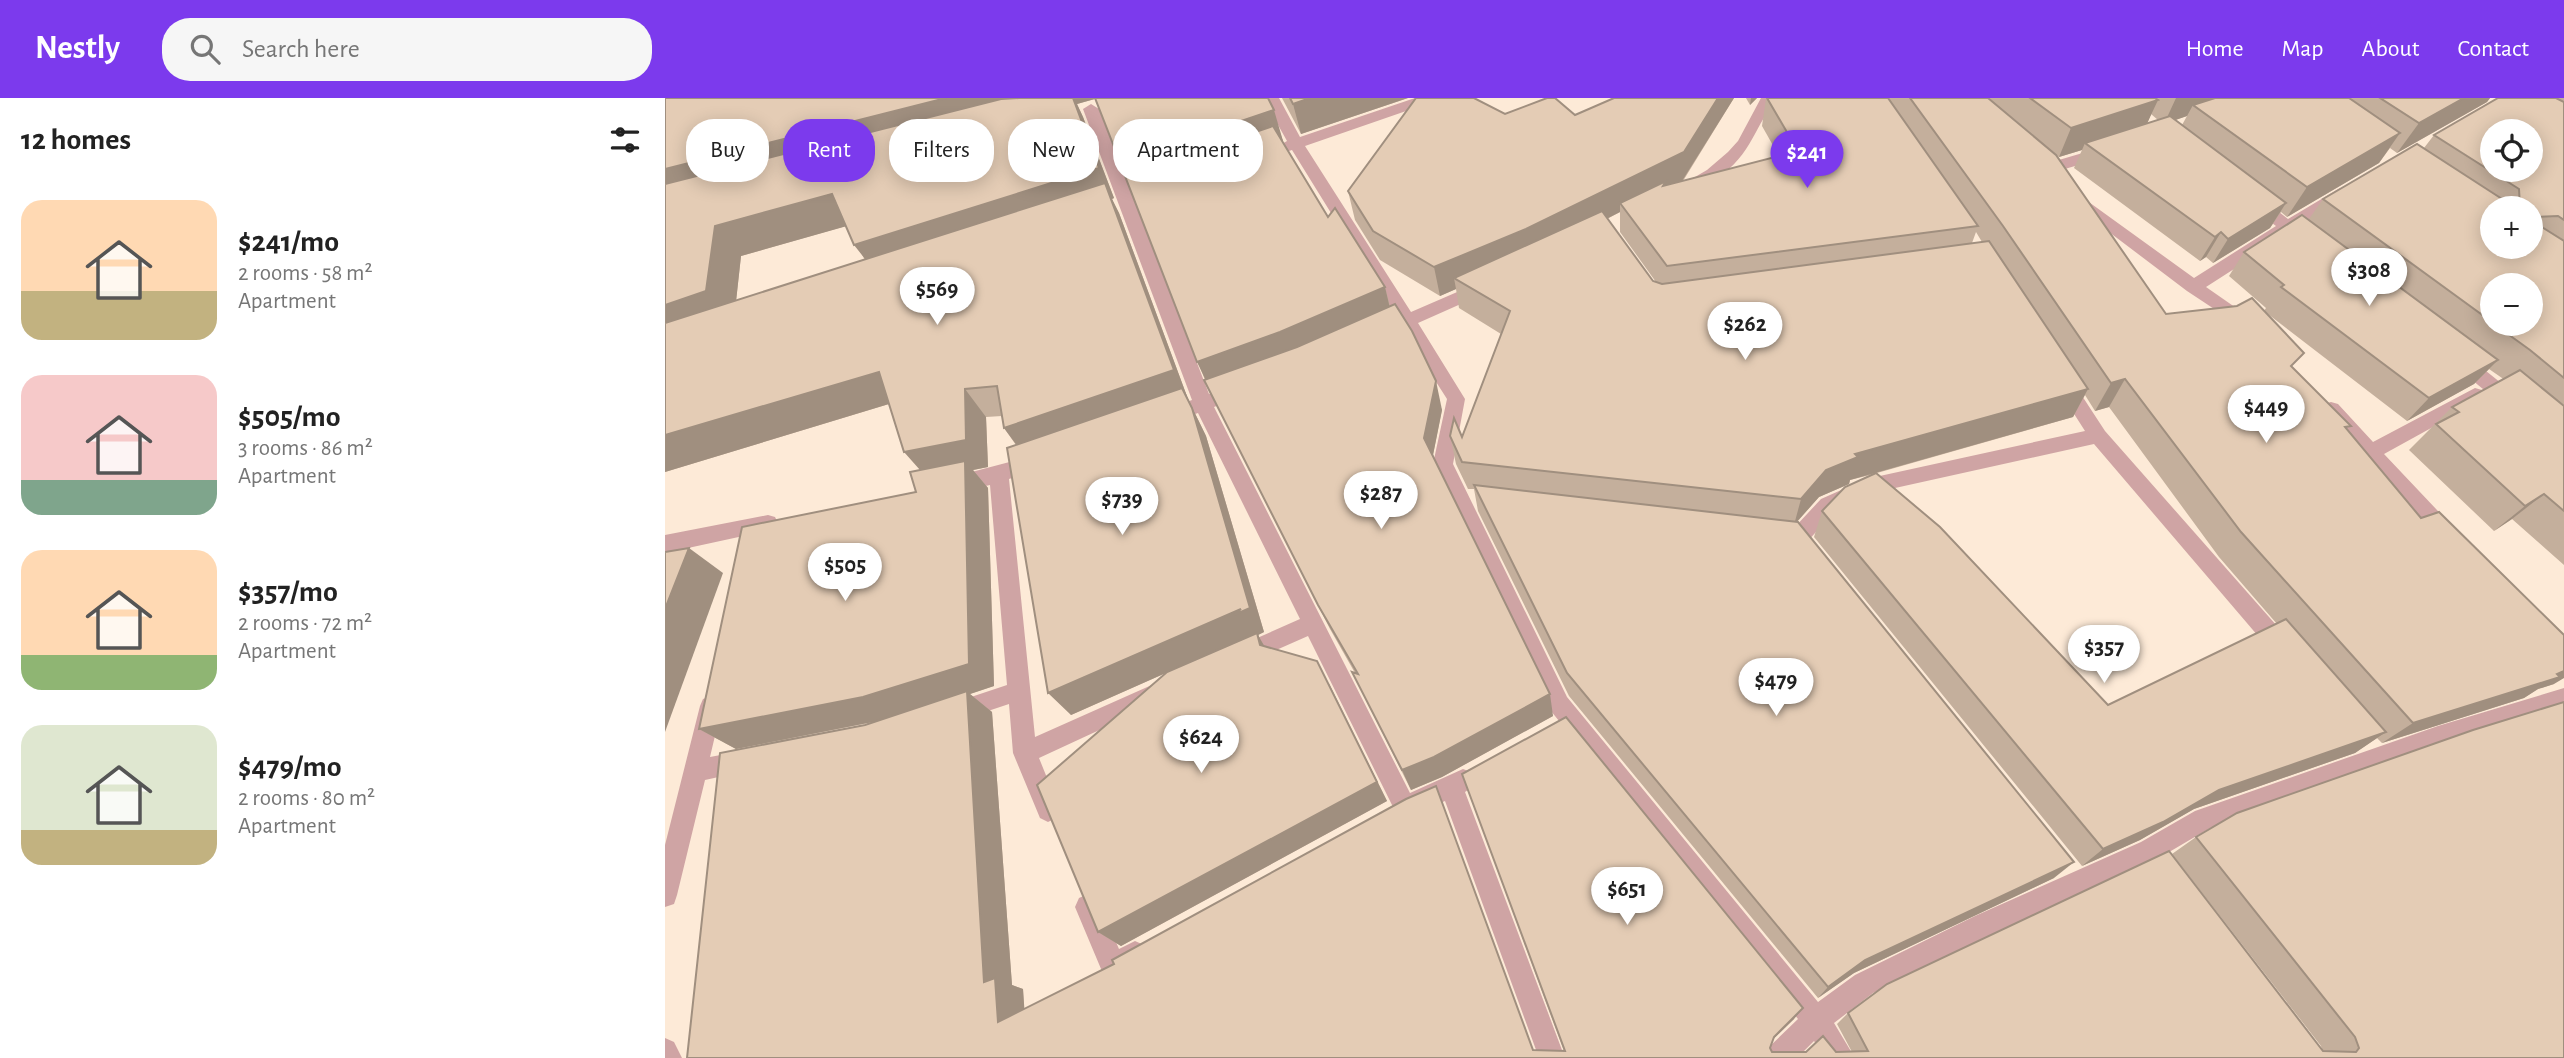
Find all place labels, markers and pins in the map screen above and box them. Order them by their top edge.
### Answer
pin: $241 [1766,130,1848,190]
pin: $308 [2328,248,2410,308]
pin: $569 [896,268,978,327]
pin: $262 [1704,302,1786,362]
pin: $449 [2225,386,2307,445]
pin: $287 [1340,472,1422,531]
pin: $739 [1081,478,1163,537]
pin: $505 [804,544,886,603]
pin: $357 [2063,626,2145,685]
pin: $479 [1735,658,1817,718]
pin: $624 [1160,716,1242,775]
pin: $651 [1586,868,1668,927]

